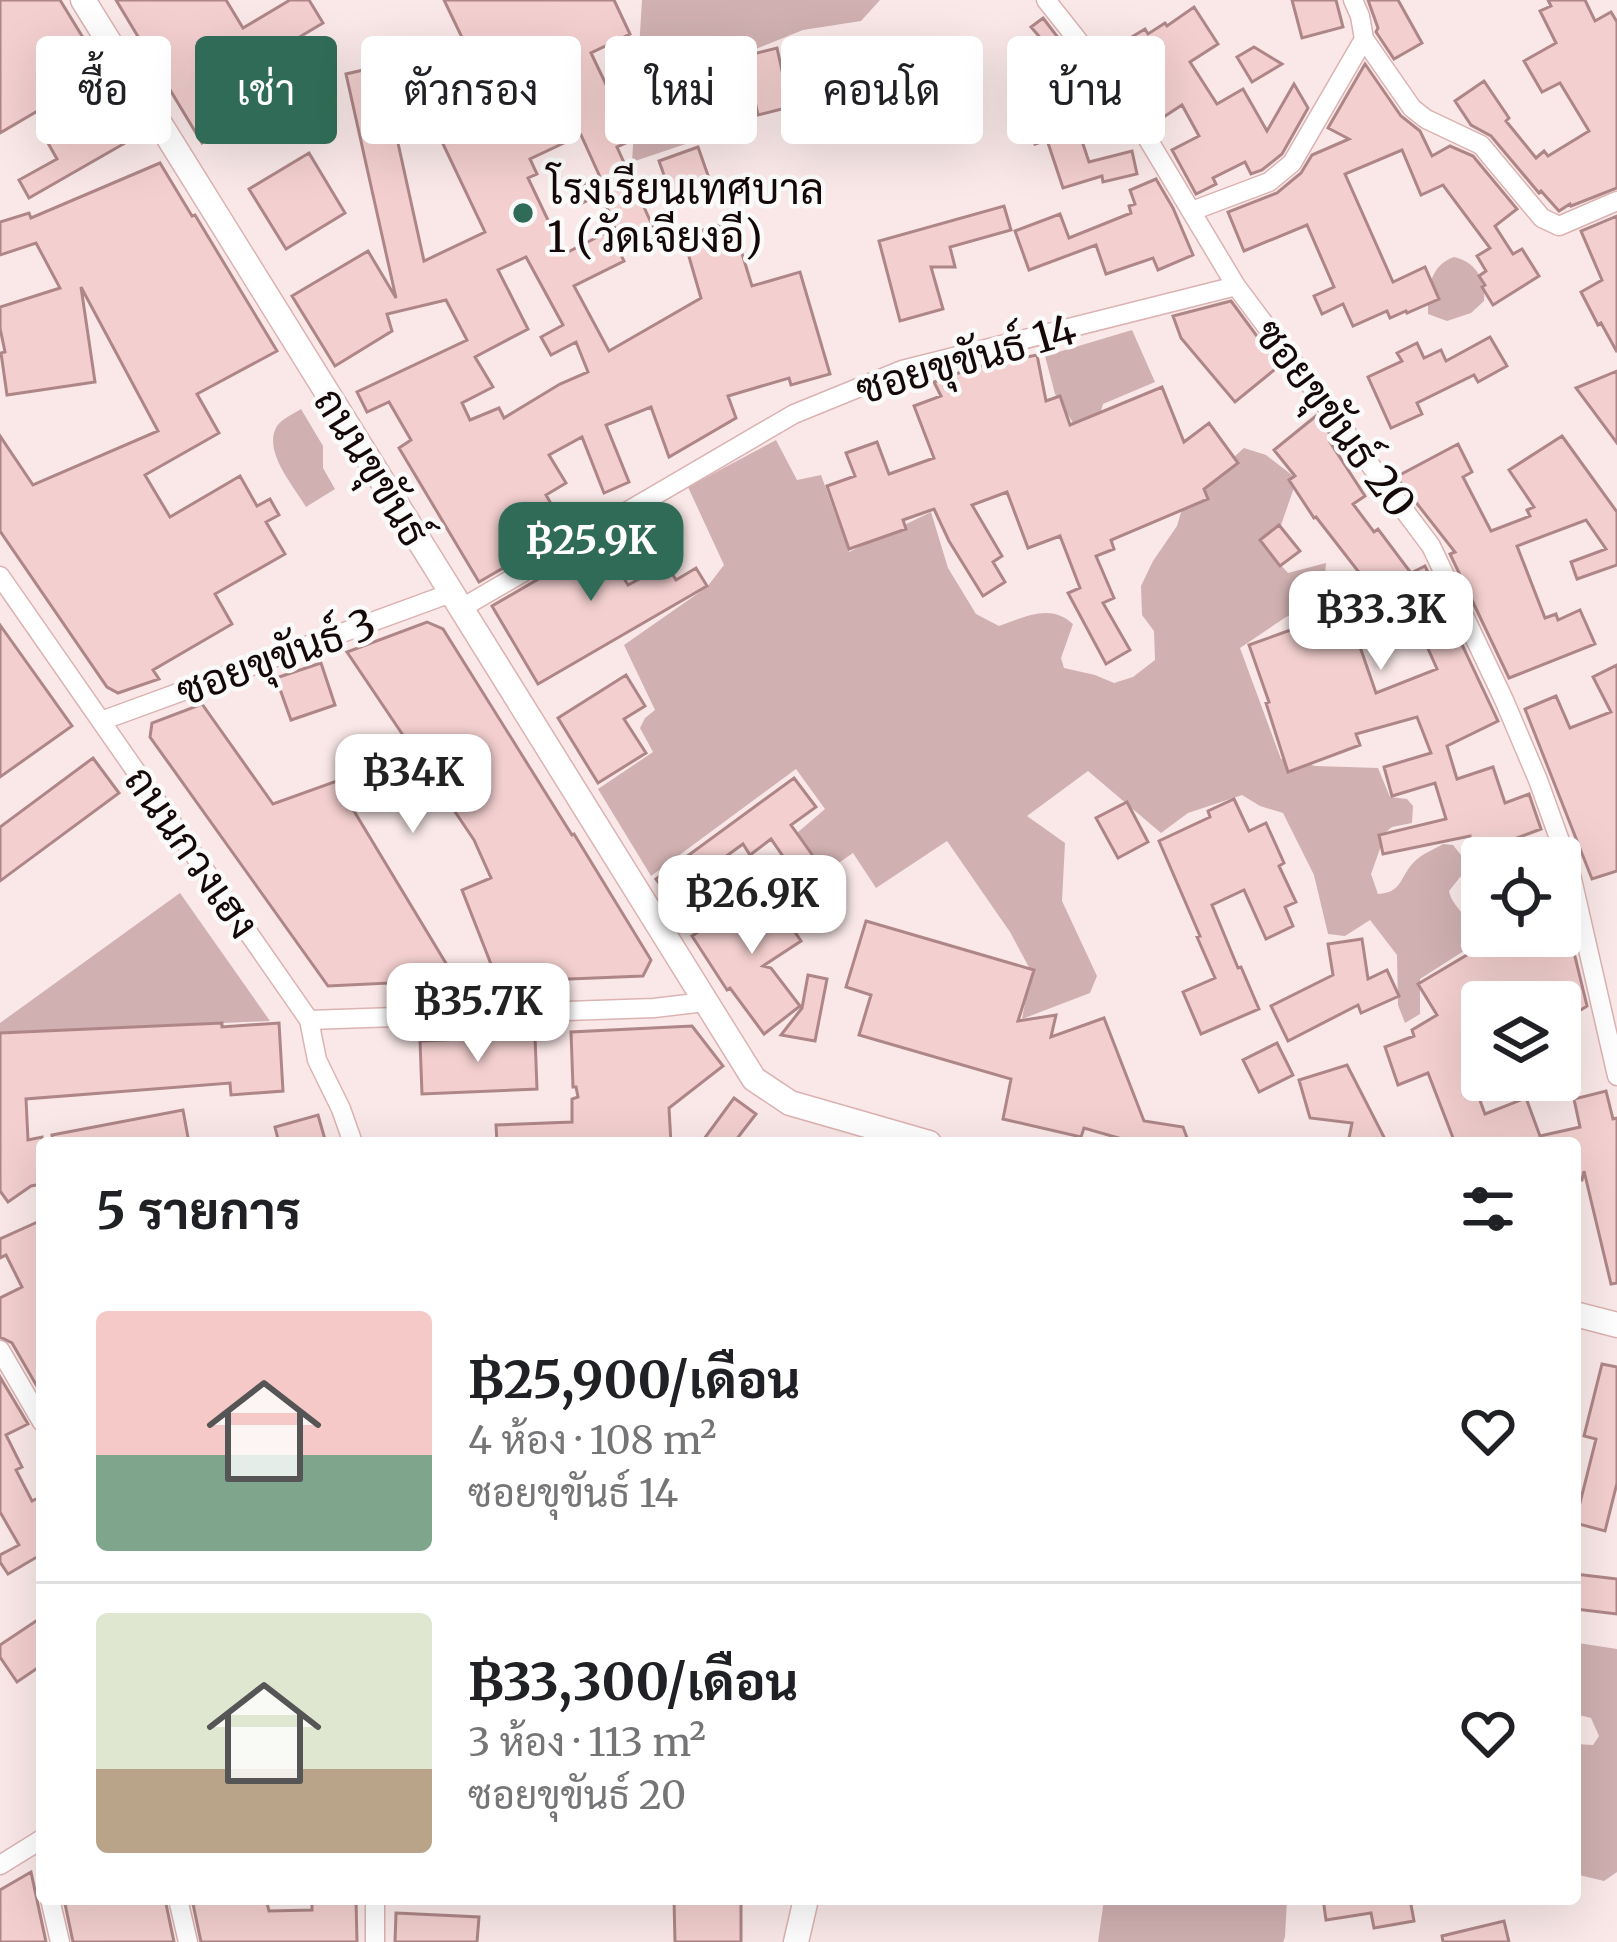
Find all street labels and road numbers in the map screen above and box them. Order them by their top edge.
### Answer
street label: ซอยขุขันธ์ 14 [850,303,1083,419]
street label: ซอยขุขันธ์ 20 [1240,308,1427,530]
street label: ถนนขุขันธ์ [300,378,441,558]
street label: ซอยขุขันธ์ 3 [169,597,384,721]
street label: ถนนกวงเฮง [114,756,270,948]

